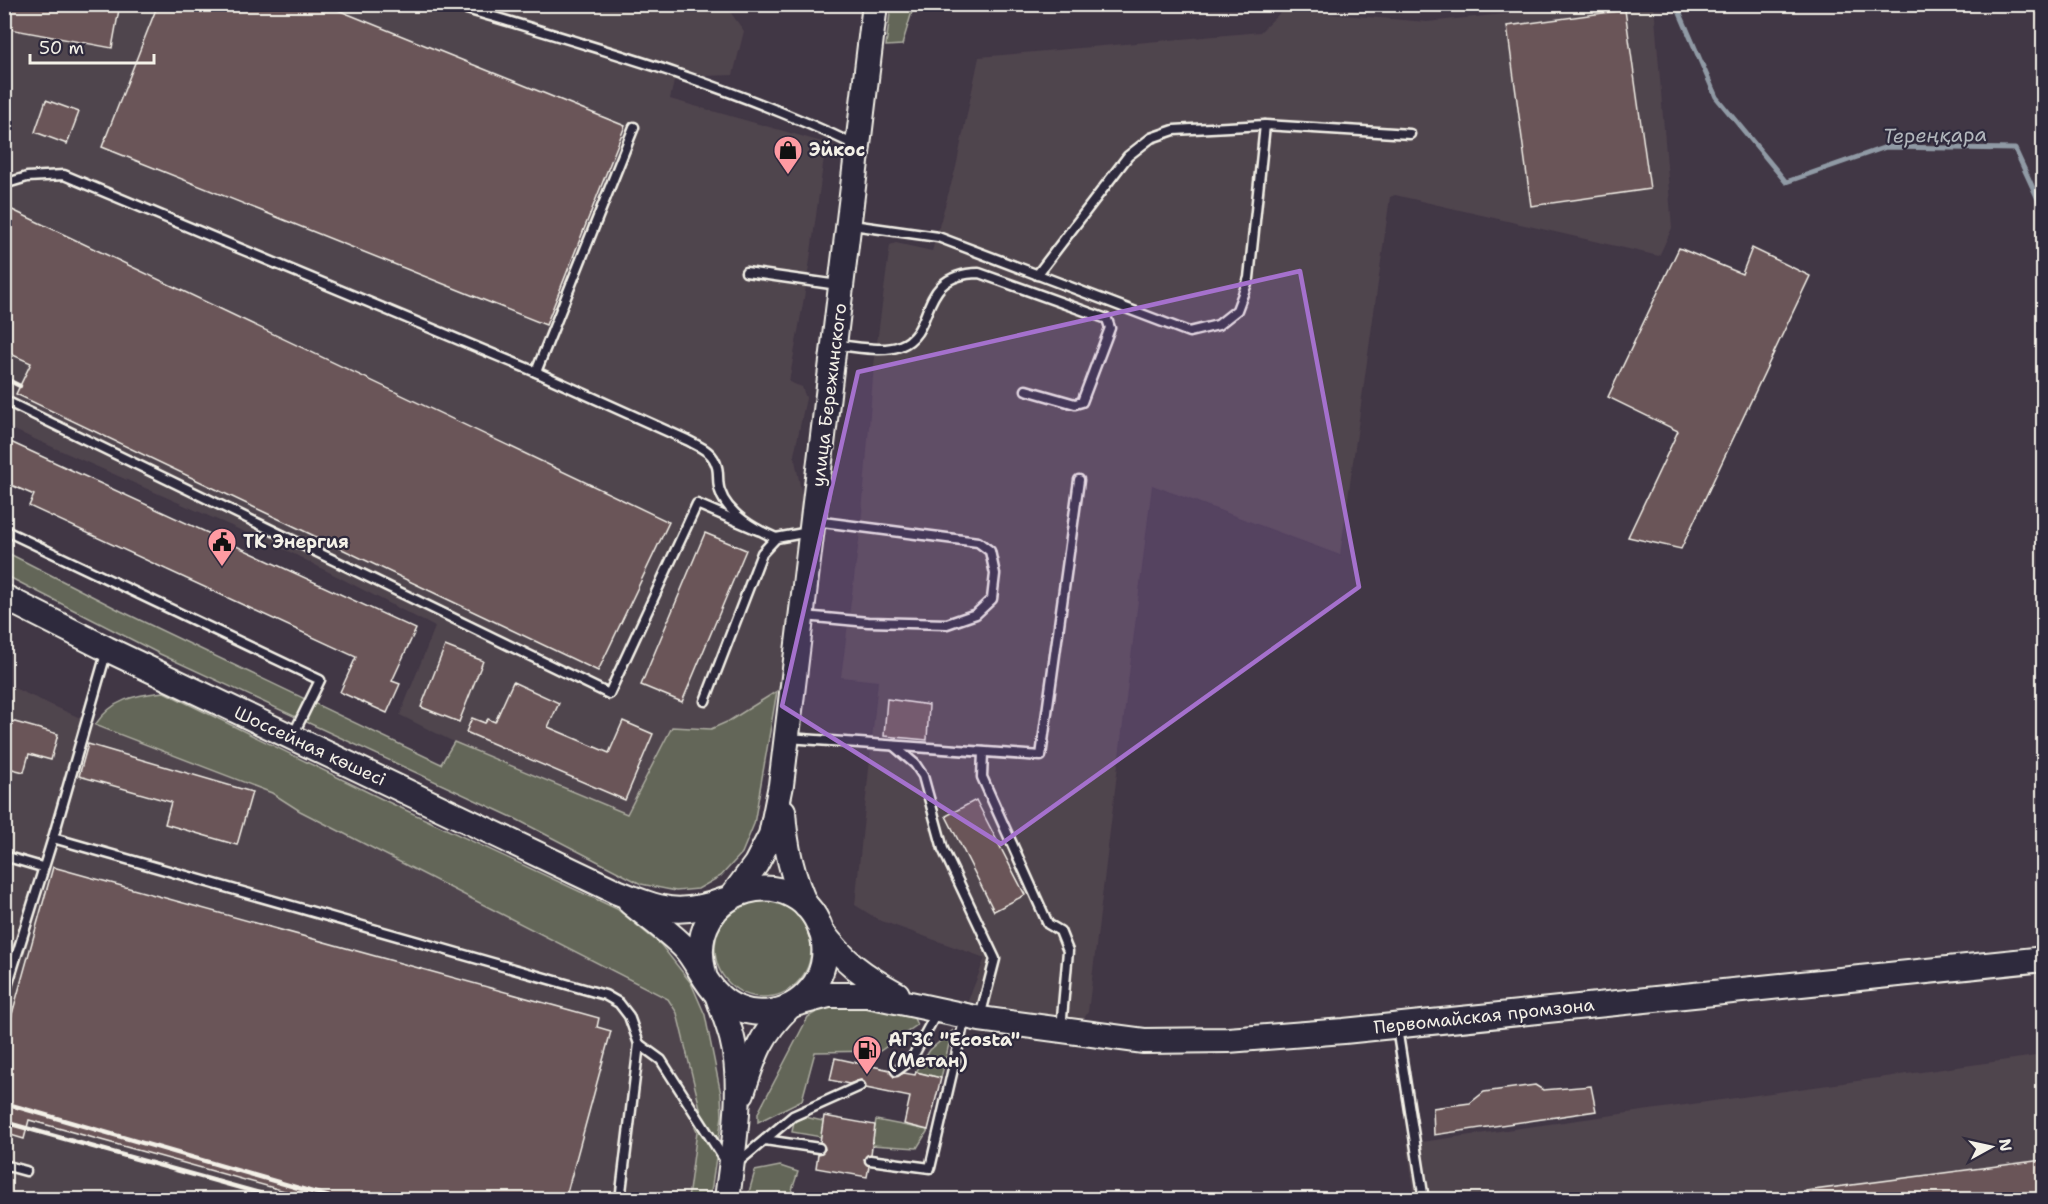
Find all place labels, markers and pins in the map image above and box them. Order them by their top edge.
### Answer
shop icon: Эйкос [772,134,804,176]
place label: Эйкос [809,138,865,162]
public building icon: ТК Энергия [206,526,238,568]
place label: ТК Энергия [243,530,349,554]
place label: АГЗС "Ecosta" (Метан) [888,1028,1020,1073]
fuel station icon: АГЗС "Ecosta" (Метан) [851,1034,883,1076]

